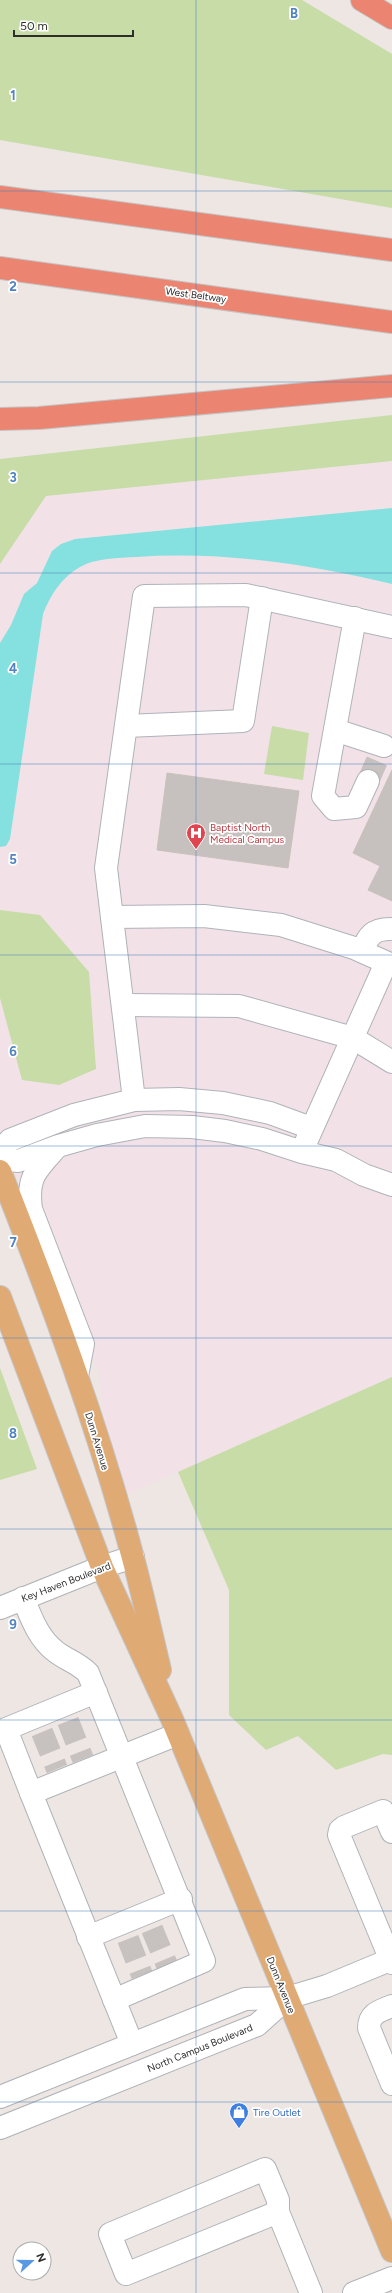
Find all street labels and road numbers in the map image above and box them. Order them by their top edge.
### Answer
street label: West Beltway [165,284,228,306]
street label: Dunn Avenue [82,1410,112,1472]
street label: Key Haven Boulevard [19,1559,113,1605]
street label: Dunn Avenue [264,1955,298,2016]
street label: North Campus Boulevard [145,2021,255,2075]

